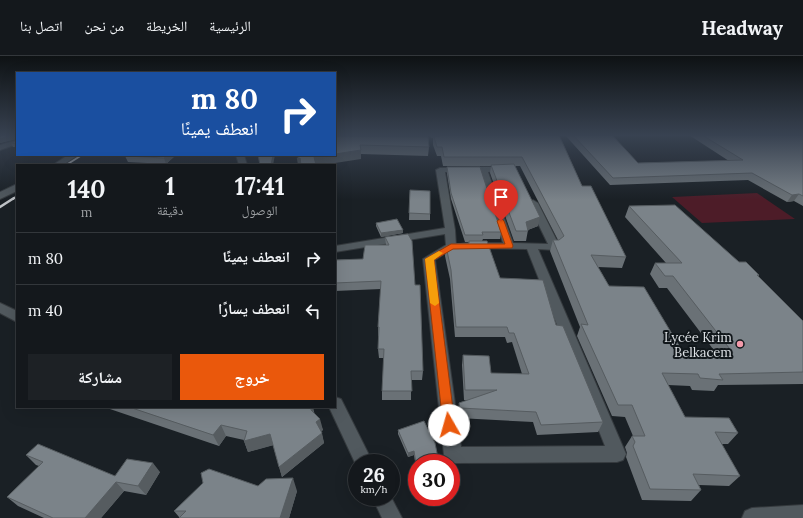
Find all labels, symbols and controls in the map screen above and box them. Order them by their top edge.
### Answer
text: Headway [701,16,783,40]
text: اتصل بنا [20,17,62,35]
text: من نحن [84,17,124,35]
text: الخريطة [146,17,187,35]
text: الرئيسية [209,17,251,35]
text: 80 m [191,81,258,117]
icon: right [272,88,324,140]
text: انعطف يمينًا [181,117,258,140]
text: 1 [165,171,175,202]
text: 17:41 [235,171,285,202]
text: 140 [67,174,106,205]
pin [484,180,518,221]
icon: arrive [490,186,512,208]
text: دقيقة [157,202,183,219]
text: الوصول [242,202,278,219]
text: m [81,204,92,221]
text: انعطف يمينًا [222,247,290,266]
icon: right [302,248,324,270]
text: 80 m [28,249,63,268]
text: انعطف يسارًا [218,299,290,318]
icon: left [302,300,324,322]
text: 40 m [28,301,63,320]
place label: Lycée Krim Belkacem [664,329,732,361]
marker: Lycée Krim Belkacem [735,339,745,349]
button: مشاركة [28,354,172,400]
button: خروج [180,354,324,400]
position arrow [428,404,470,446]
speed limit sign: 30 [408,454,460,506]
text: 26 [363,462,385,487]
text: km/h [360,483,388,496]

